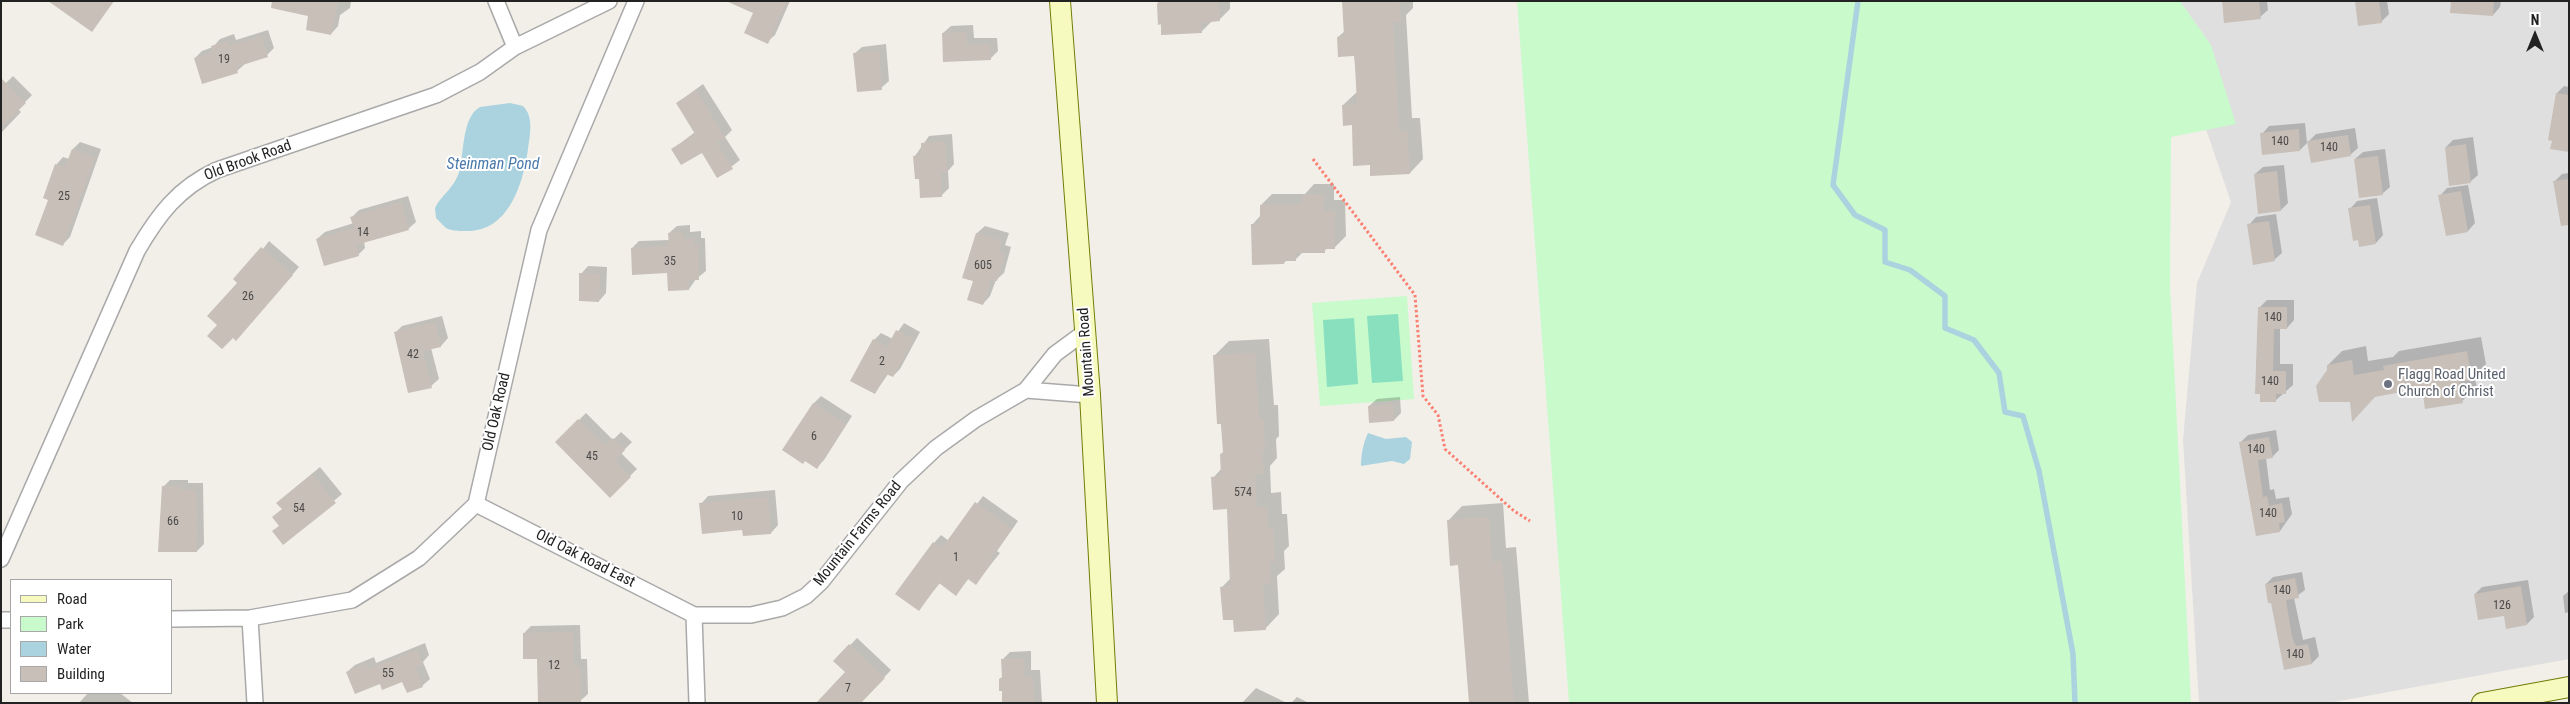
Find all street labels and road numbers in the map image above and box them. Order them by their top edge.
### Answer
street label: Old Brook Road [202,137,294,185]
street label: Mountain Road [1075,307,1099,397]
street label: Old Oak Road [479,371,515,453]
street label: Mountain Farms Road [810,478,906,590]
street label: Old Oak Road East [532,526,638,592]

